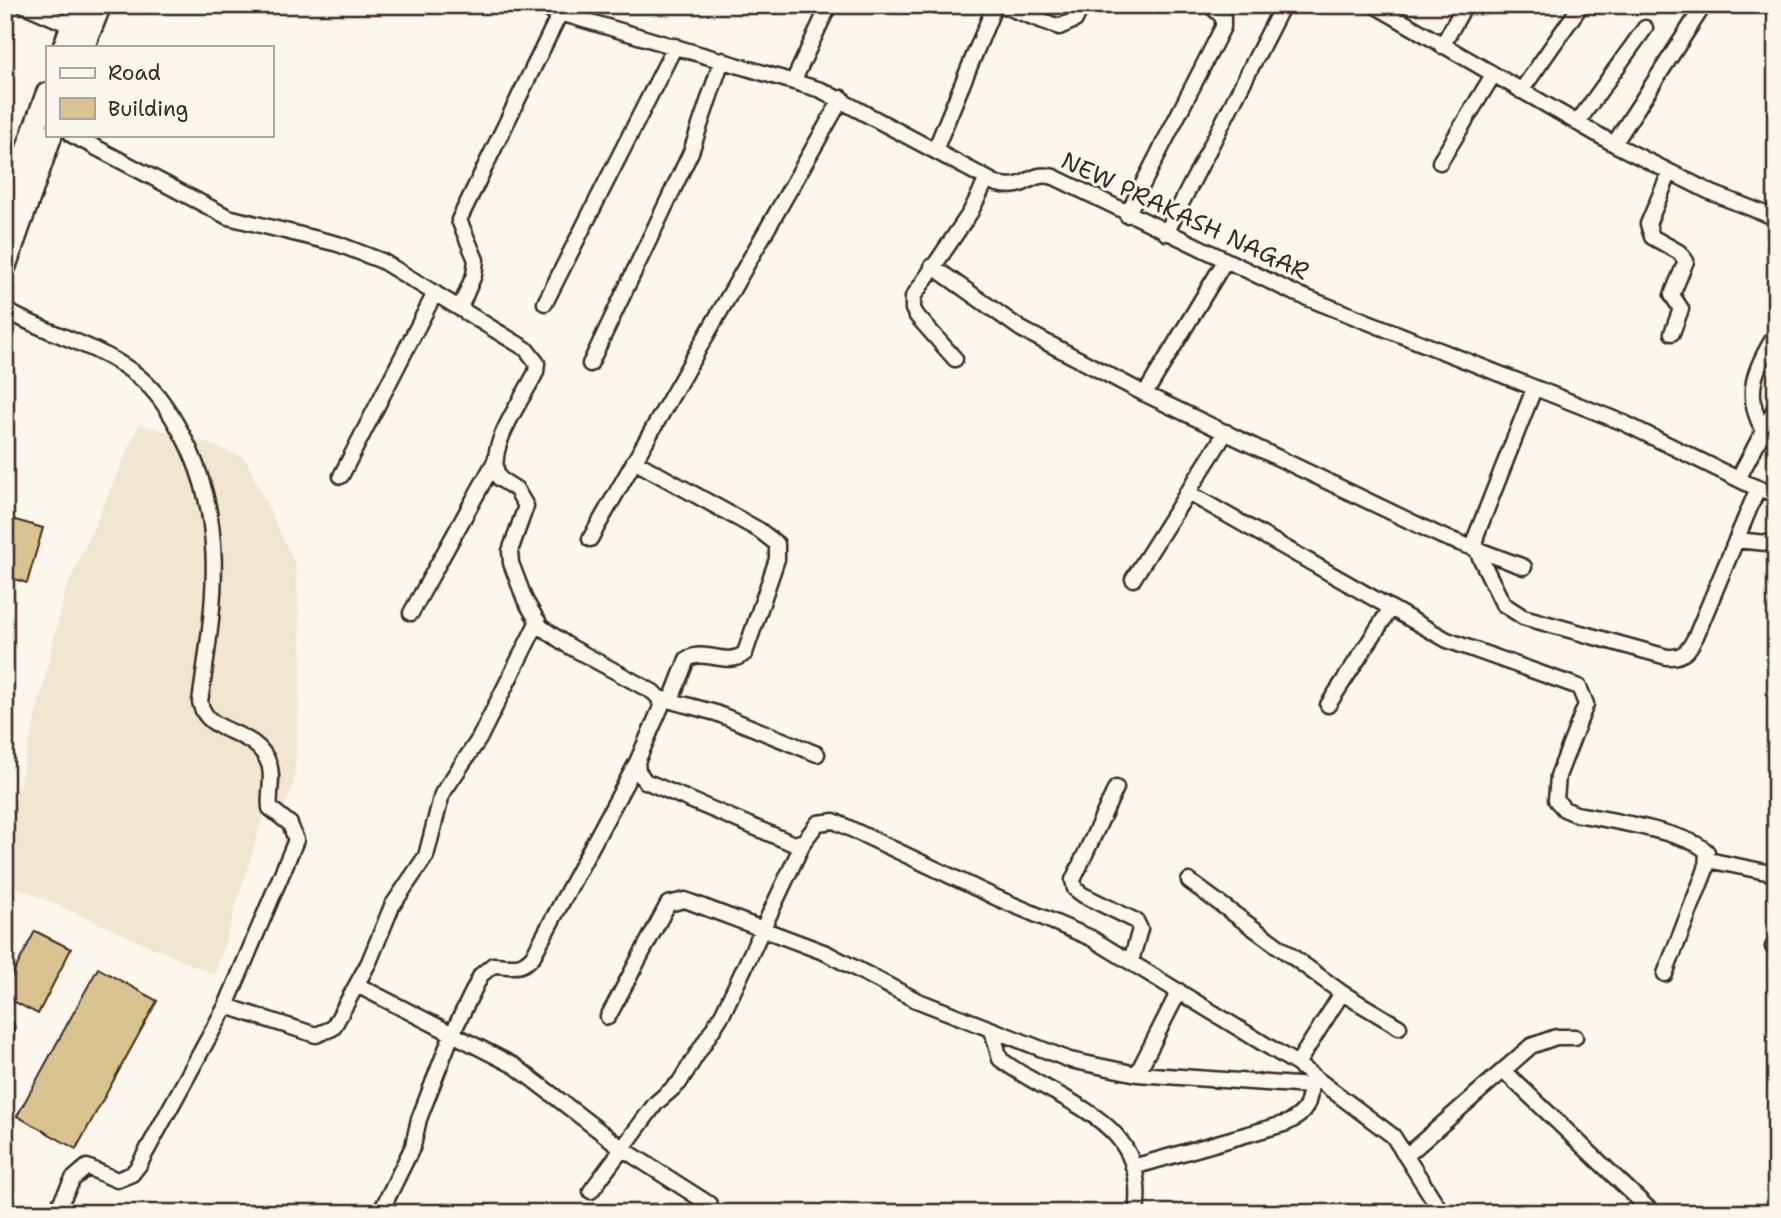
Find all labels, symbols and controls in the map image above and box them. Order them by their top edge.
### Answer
legend [46,46,273,136]
text: Road [108,59,161,87]
text: Building [108,95,188,123]
street label: NEW PRAKASH NAGAR [1056,144,1314,288]

